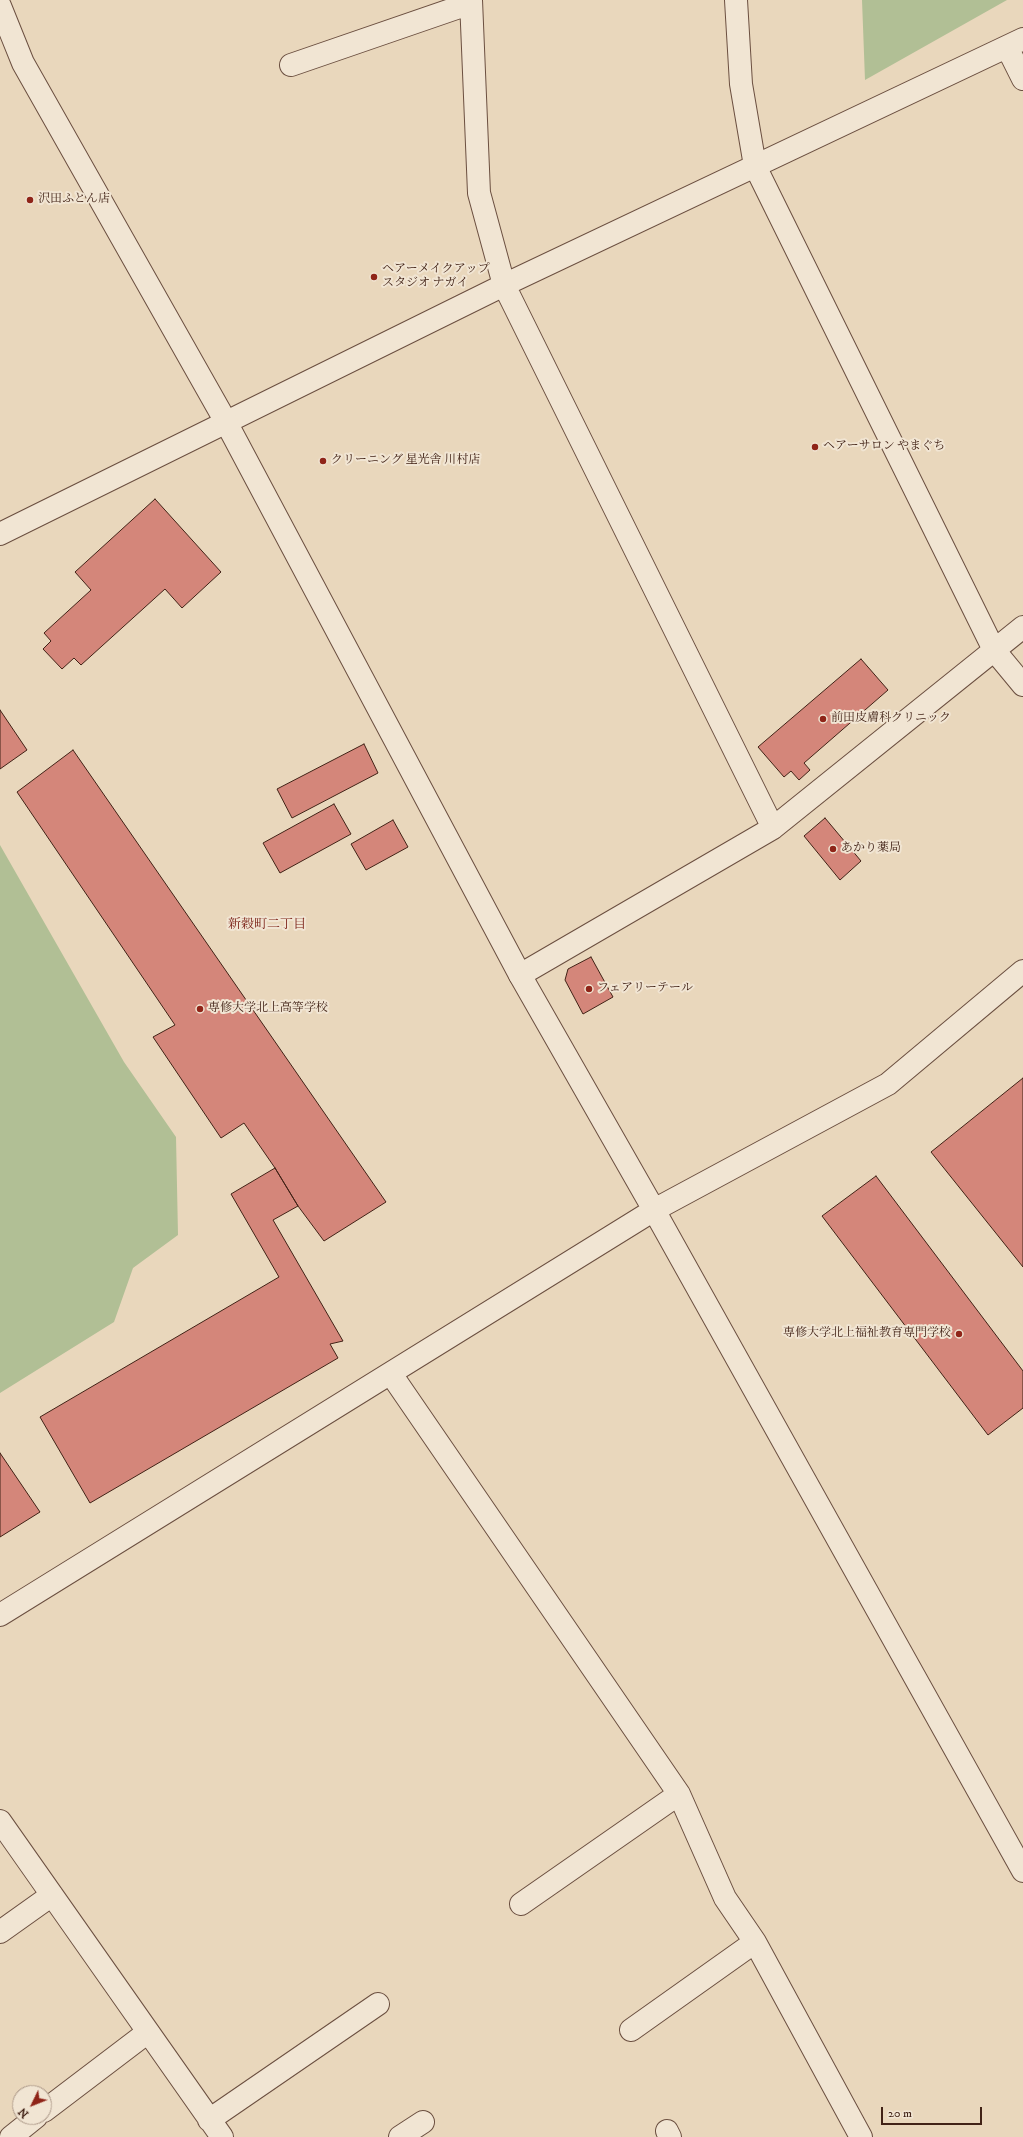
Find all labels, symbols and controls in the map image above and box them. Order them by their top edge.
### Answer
place label: 沢田ふとん店 [38,193,110,207]
marker: 沢田ふとん店 [25,195,35,205]
place label: ヘアーメイクアップ スタジオ ナガイ [382,263,490,291]
marker: ヘアーメイクアップ スタジオ ナガイ [369,272,379,282]
place label: ヘアーサロン やまぐち [823,440,945,454]
marker: ヘアーサロン やまぐち [810,442,820,452]
place label: クリーニング 星光舎 川村店 [331,454,480,468]
marker: クリーニング 星光舎 川村店 [318,456,328,466]
place label: 前田皮膚科クリニック [831,712,951,726]
marker: 前田皮膚科クリニック [818,714,828,724]
place label: あかり薬局 [841,842,901,856]
marker: あかり薬局 [828,844,838,854]
district label: 新穀町二丁目 [228,917,306,933]
place label: フェアリーテール [597,982,693,996]
marker: フェアリーテール [584,984,594,994]
place label: 専修大学北上高等学校 [208,1002,328,1016]
marker: 専修大学北上高等学校 [195,1004,205,1014]
place label: 専修大学北上福祉教育専門学校 [783,1327,951,1341]
marker: 専修大学北上福祉教育専門学校 [954,1329,964,1339]
north arrow [12,2085,52,2125]
scale bar [883,2099,984,2125]
text: N [16,2104,32,2121]
text: 20 m [888,2106,912,2121]

